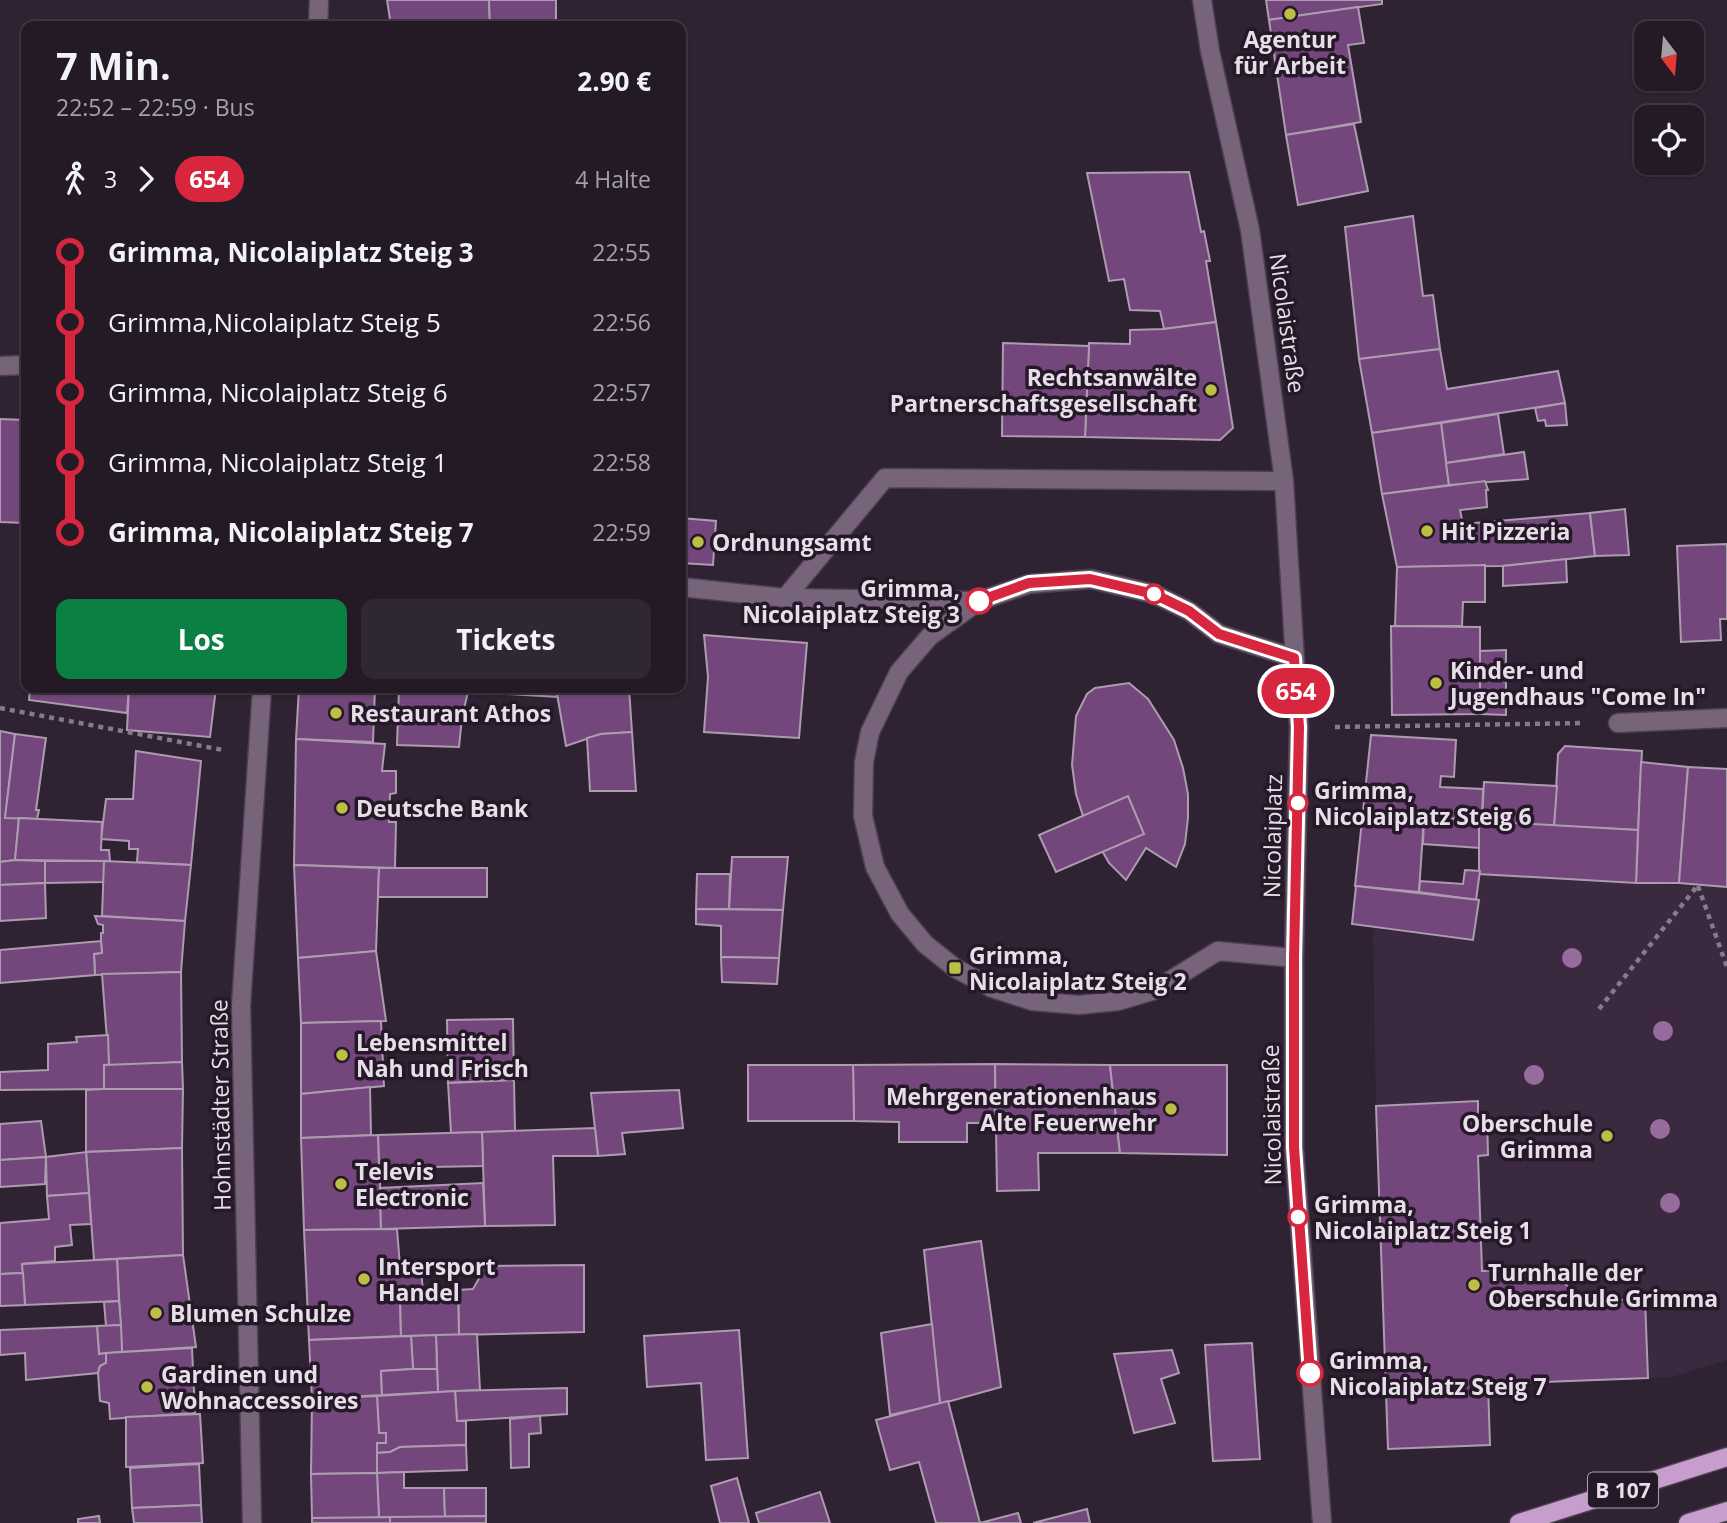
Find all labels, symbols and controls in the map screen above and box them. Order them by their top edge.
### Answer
marker: Agentur für Arbeit [1282,6,1298,22]
north arrow [1634,21,1704,91]
map controls [1634,21,1704,175]
place label: Agentur für Arbeit [1234,23,1346,81]
text: 7 Min. [56,39,171,91]
text: 2.90 € [577,63,651,99]
text: 22:52 – 22:59 · Bus [56,91,255,123]
button: locate [1634,105,1704,175]
icon: walk [56,160,94,198]
icon: forward [127,160,165,198]
text: 654 [189,162,230,195]
text: 3 [104,163,117,195]
text: 4 Halte [575,163,651,195]
text: Grimma, Nicolaiplatz Steig 3 [108,234,474,270]
text: 22:55 [592,236,651,268]
street label: Nicolaistraße [1262,251,1314,395]
text: Grimma,Nicolaiplatz Steig 5 [108,304,441,340]
text: 22:56 [592,306,651,338]
place label: Rechtsanwälte Partnerschaftsgesellschaft [890,361,1197,419]
text: Grimma, Nicolaiplatz Steig 6 [108,374,448,410]
text: 22:57 [592,376,651,408]
marker: Rechtsanwälte Partnerschaftsgesellschaft [1203,382,1219,398]
text: Grimma, Nicolaiplatz Steig 1 [108,444,448,480]
text: 22:58 [592,446,651,478]
text: Grimma, Nicolaiplatz Steig 7 [108,514,474,550]
place label: Hit Pizzeria [1441,515,1570,547]
text: 22:59 [592,516,651,548]
marker: Hit Pizzeria [1419,523,1435,539]
place label: Ordnungsamt [712,526,872,558]
marker: Ordnungsamt [690,534,706,550]
place label: Grimma, Nicolaiplatz Steig 3 [742,572,960,630]
unlabelled marker [1144,584,1164,604]
marker: Grimma, Nicolaiplatz Steig 3 [966,588,992,614]
button: Los [56,599,347,679]
button: Tickets [361,599,651,679]
place label: Kinder- und Jugendhaus "Come In" [1448,654,1706,712]
line badge: 654 [1256,668,1336,714]
text: 654 [1275,674,1317,707]
marker: Kinder- und Jugendhaus "Come In" [1428,675,1444,691]
place label: Restaurant Athos [350,697,551,729]
marker: Restaurant Athos [328,705,344,721]
street label: Nicolaiplatz [1255,774,1289,898]
place label: Grimma, Nicolaiplatz Steig 6 [1314,774,1532,832]
place label: Deutsche Bank [356,792,529,824]
marker: Grimma, Nicolaiplatz Steig 6 [1288,793,1308,813]
marker: Deutsche Bank [334,800,350,816]
place label: Grimma, Nicolaiplatz Steig 2 [969,939,1187,997]
marker: Grimma, Nicolaiplatz Steig 2 [947,960,963,976]
street label: Hohnstädter Straße [202,999,238,1211]
place label: Lebensmittel Nah und Frisch [356,1026,529,1084]
street label: Nicolaistraße [1254,1044,1288,1186]
marker: Lebensmittel Nah und Frisch [334,1047,350,1063]
place label: Mehrgenerationenhaus Alte Feuerwehr [886,1080,1157,1138]
marker: Mehrgenerationenhaus Alte Feuerwehr [1163,1101,1179,1117]
place label: Oberschule Grimma [1462,1107,1593,1165]
marker: Oberschule Grimma [1599,1128,1615,1144]
place label: Televis Electronic [355,1155,469,1213]
marker: Televis Electronic [333,1176,349,1192]
place label: Grimma, Nicolaiplatz Steig 1 [1314,1188,1532,1246]
marker: Grimma, Nicolaiplatz Steig 1 [1288,1207,1308,1227]
place label: Intersport Handel [378,1250,495,1308]
place label: Turnhalle der Oberschule Grimma [1488,1256,1718,1314]
marker: Intersport Handel [356,1271,372,1287]
marker: Turnhalle der Oberschule Grimma [1466,1277,1482,1293]
place label: Blumen Schulze [170,1297,351,1329]
marker: Blumen Schulze [148,1305,164,1321]
place label: Grimma, Nicolaiplatz Steig 7 [1329,1344,1547,1402]
place label: Gardinen und Wohnaccessoires [161,1358,358,1416]
marker: Grimma, Nicolaiplatz Steig 7 [1297,1360,1323,1386]
marker: Gardinen und Wohnaccessoires [139,1379,155,1395]
road number: B 107 [1588,1472,1658,1508]

